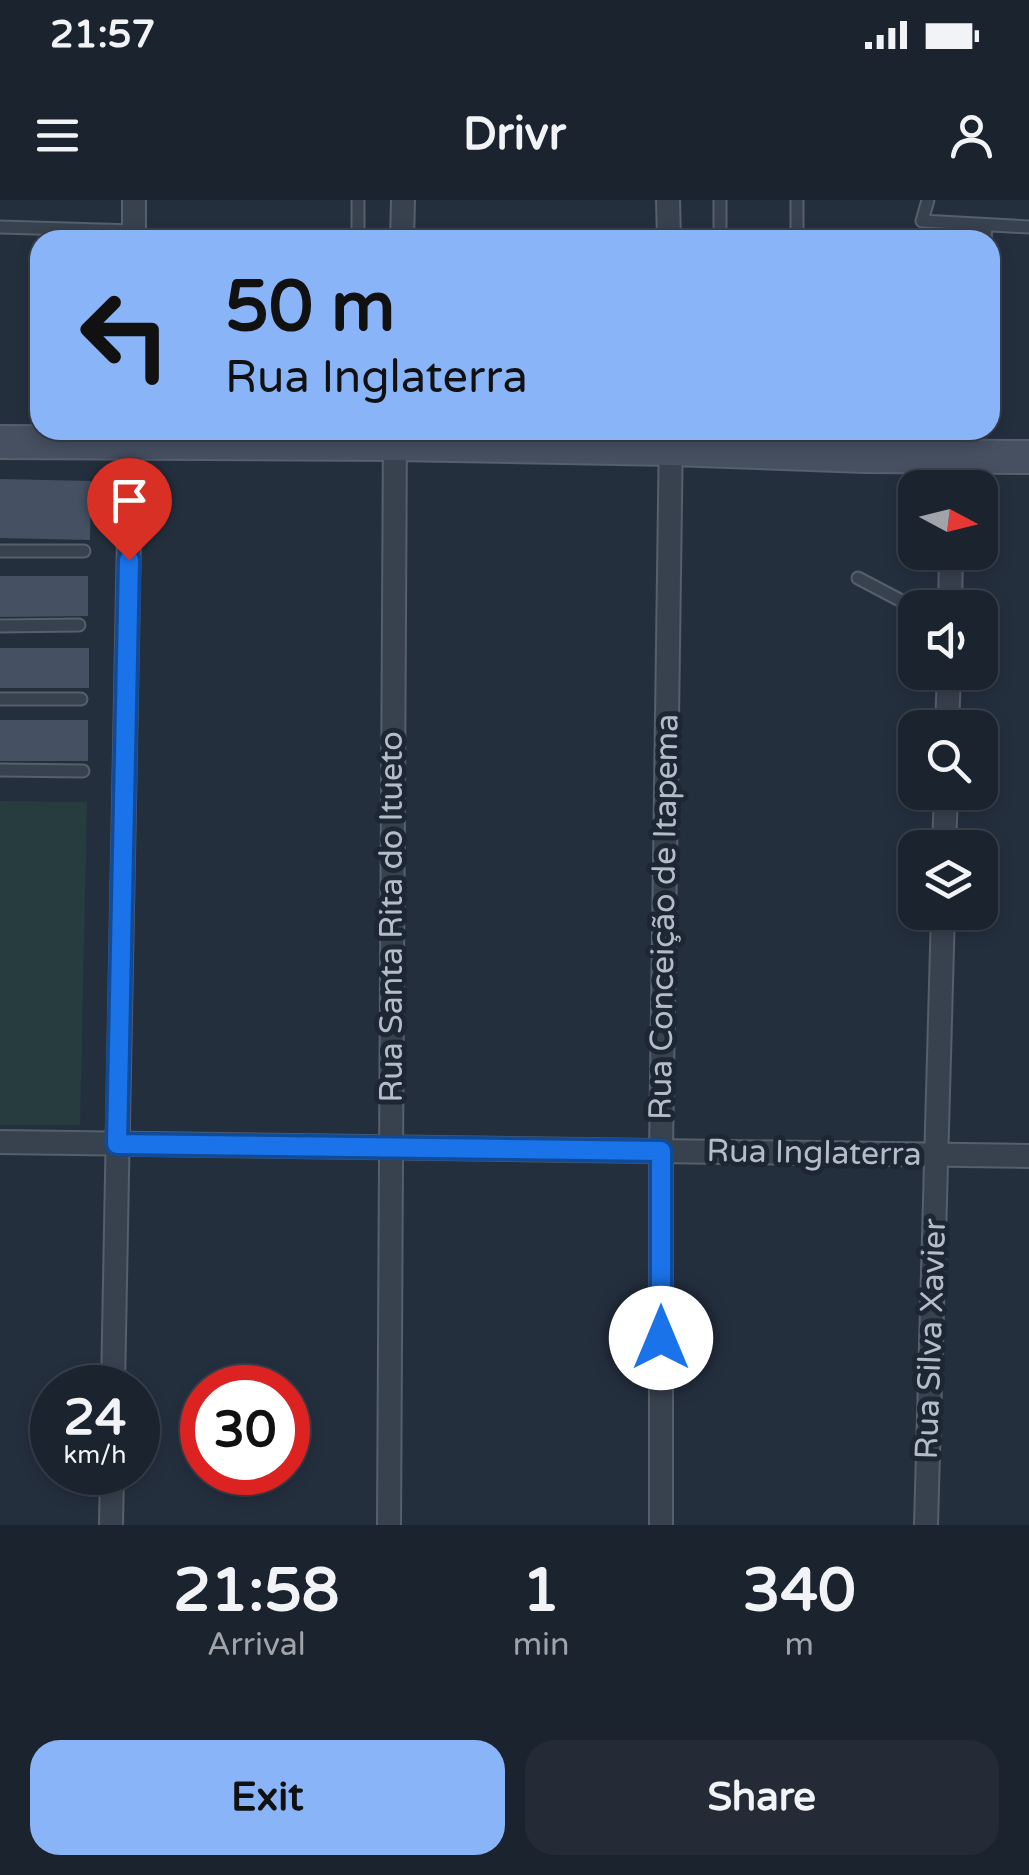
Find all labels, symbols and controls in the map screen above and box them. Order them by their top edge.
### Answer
text: 21:57 [50,12,155,58]
icon: menu [30,108,85,163]
text: Drivr [463,108,566,162]
icon: person [944,108,999,163]
text: 50 m [225,266,395,350]
icon: left [60,270,190,400]
text: Rua Inglaterra [225,351,528,405]
pin [87,458,172,561]
north arrow [898,470,998,570]
map controls [898,470,998,930]
icon: arrive [102,473,157,528]
button: sound [898,590,998,690]
button: search [898,710,998,810]
street label: Rua Conceição de Itapema [641,714,687,1120]
street label: Rua Santa Rita do Itueto [373,731,411,1103]
button: layers [898,830,998,930]
street label: Rua Inglaterra [706,1132,922,1174]
street label: Rua Silva Xavier [908,1217,954,1460]
position arrow [609,1286,713,1390]
speed limit sign: 30 [180,1365,310,1495]
text: 24 [64,1388,126,1448]
text: km/h [64,1440,126,1470]
text: 21:58 [173,1555,340,1627]
text: 1 [522,1555,560,1627]
text: 340 [743,1555,856,1627]
text: Arrival [207,1626,306,1664]
text: min [513,1626,570,1664]
text: m [785,1626,814,1664]
button: Exit [30,1740,505,1855]
button: Share [525,1740,999,1855]

